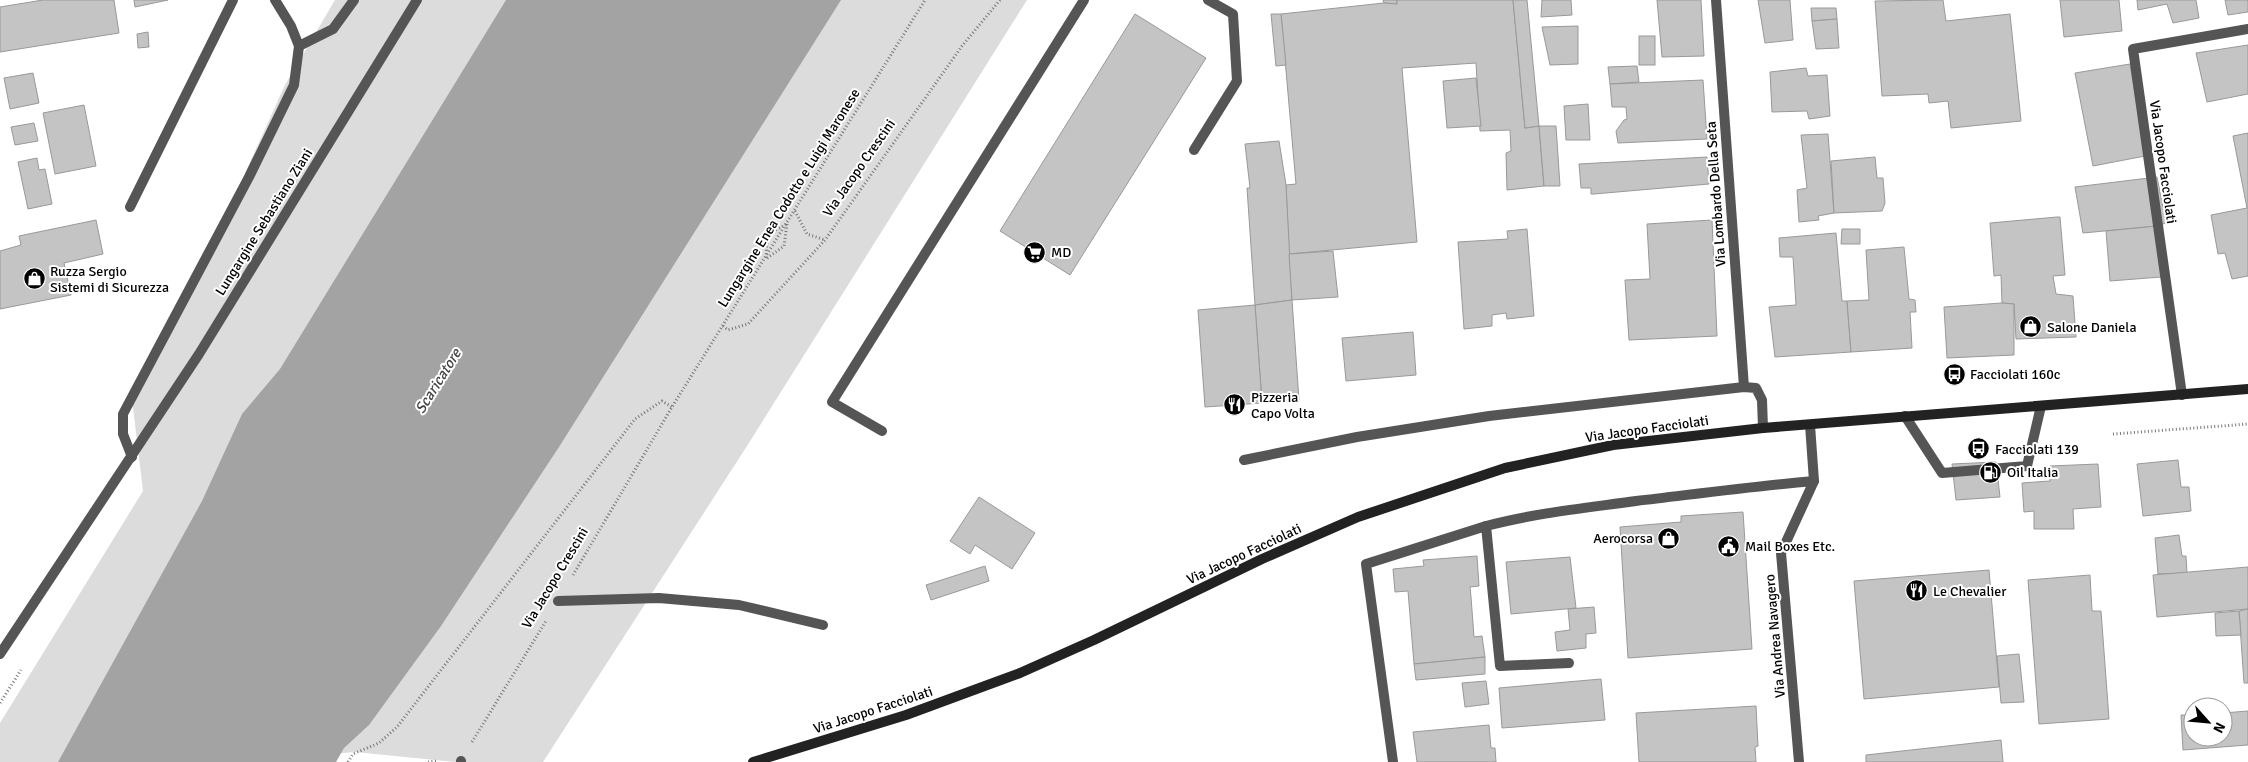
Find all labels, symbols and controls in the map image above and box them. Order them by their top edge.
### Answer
street label: Lungargine Enea Codotto e Luigi Maronese [714,86,864,310]
street label: Via Jacopo Facciolati [2146,99,2180,225]
street label: Via Jacopo Crescini [819,116,899,220]
street label: Via Lombardo Della Seta [1702,121,1730,267]
street label: Lungargine Sebastiano Ziani [212,145,316,299]
supermarket icon: MD [1023,240,1047,264]
place label: MD [1051,244,1071,261]
place label: Ruzza Sergio Sistemi di Sicurezza [50,263,169,296]
shop icon: Ruzza Sergio Sistemi di Sicurezza [22,267,46,291]
shop icon: Salone Daniela [2019,315,2043,339]
place label: Salone Daniela [2047,319,2137,336]
water label: Scaricatore [411,344,466,417]
bus stop icon: Facciolati 160c [1942,362,1966,386]
place label: Facciolati 160c [1970,366,2061,383]
place label: Pizzeria Capo Volta [1251,389,1315,422]
restaurant icon: Pizzeria Capo Volta [1223,393,1247,417]
street label: Via Jacopo Facciolati [1584,412,1710,446]
bus stop icon: Facciolati 139 [1967,437,1991,461]
place label: Facciolati 139 [1995,441,2079,458]
fuel station icon: Oil Italia [1979,460,2003,484]
place label: Oil Italia [2007,464,2058,481]
street label: Via Jacopo Facciolati [1184,520,1304,588]
street label: Via Jacopo Crescini [518,524,592,632]
shop icon: Aerocorsa [1657,526,1681,550]
place label: Aerocorsa [1593,530,1653,547]
public building icon: Mail Boxes Etc. [1717,534,1741,558]
place label: Mail Boxes Etc. [1745,538,1835,555]
street label: Via Andrea Navagero [1761,573,1789,699]
restaurant icon: Le Chevalier [1905,579,1929,603]
place label: Le Chevalier [1933,583,2007,600]
street label: Via Jacopo Facciolati [811,683,935,737]
north arrow [2183,697,2233,747]
text: N [2209,719,2229,736]

